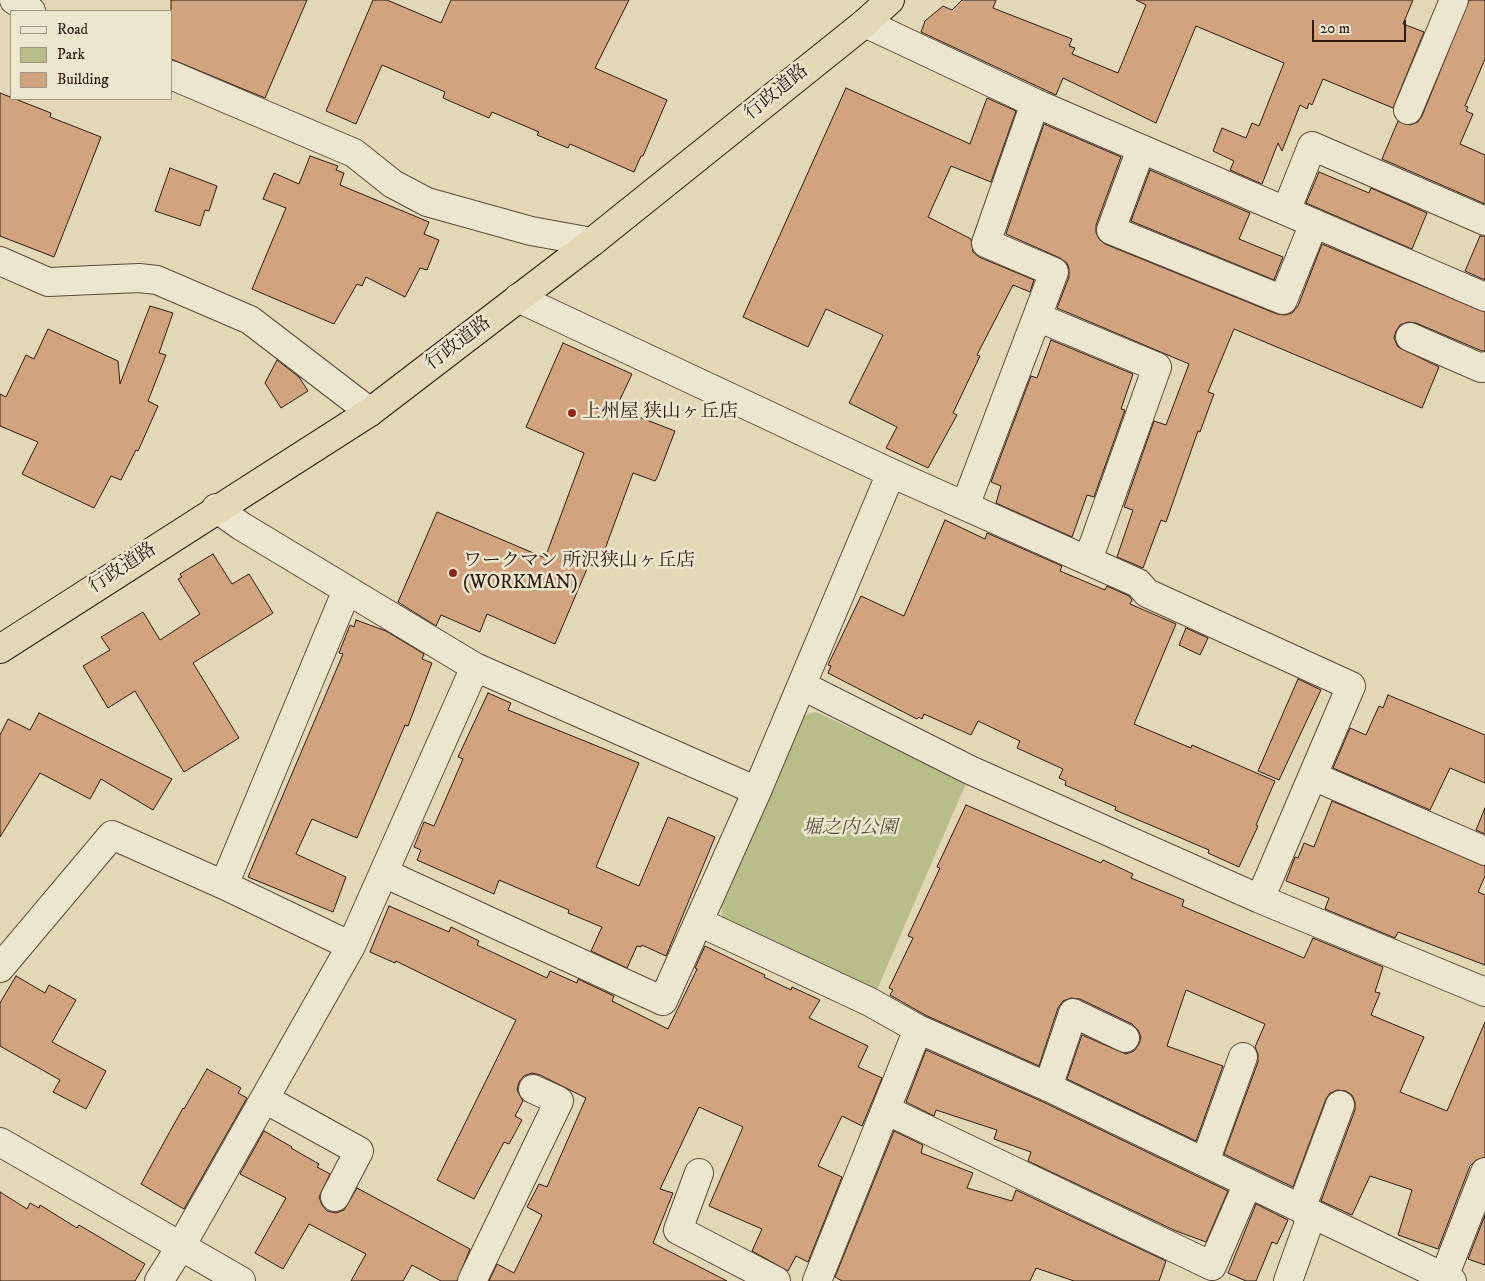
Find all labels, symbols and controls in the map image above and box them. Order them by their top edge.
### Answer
legend [10,10,172,100]
scale bar [1315,10,1409,42]
text: 20 m [1320,19,1350,38]
text: Road [57,20,88,39]
text: Park [57,45,85,64]
street label: 行政道路 [740,60,814,126]
text: Building [57,70,109,89]
street label: 行政道路 [422,312,496,376]
place label: 上州屋 狭山ヶ丘店 [582,402,738,424]
marker: 上州屋 狭山ヶ丘店 [566,407,578,419]
street label: 行政道路 [85,539,161,599]
place label: ワークマン 所沢狭山ヶ丘店 (WORKMAN) [463,551,695,595]
marker: ワークマン 所沢狭山ヶ丘店 (WORKMAN) [447,567,459,579]
park label: 堀之内公園 [803,818,897,840]

